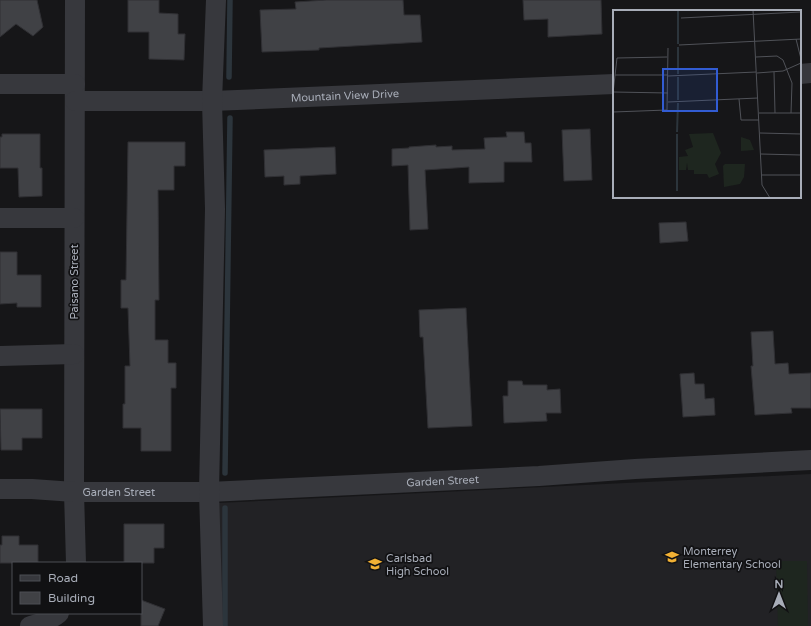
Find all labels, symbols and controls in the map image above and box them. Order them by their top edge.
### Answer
inset map [613,10,801,198]
street label: Mountain View Drive [290,87,399,104]
street label: Paisano Street [68,244,81,320]
street label: Garden Street [406,472,479,489]
street label: Garden Street [82,486,155,499]
place label: Monterrey Elementary School [683,545,781,571]
school or university icon: Monterrey Elementary School [664,549,680,565]
place label: Carlsbad High School [386,552,449,578]
school or university icon: Carlsbad High School [367,556,383,572]
legend [12,562,142,614]
text: Road [48,571,78,585]
north arrow [759,574,799,614]
text: N [775,578,783,591]
text: Building [48,591,95,605]

